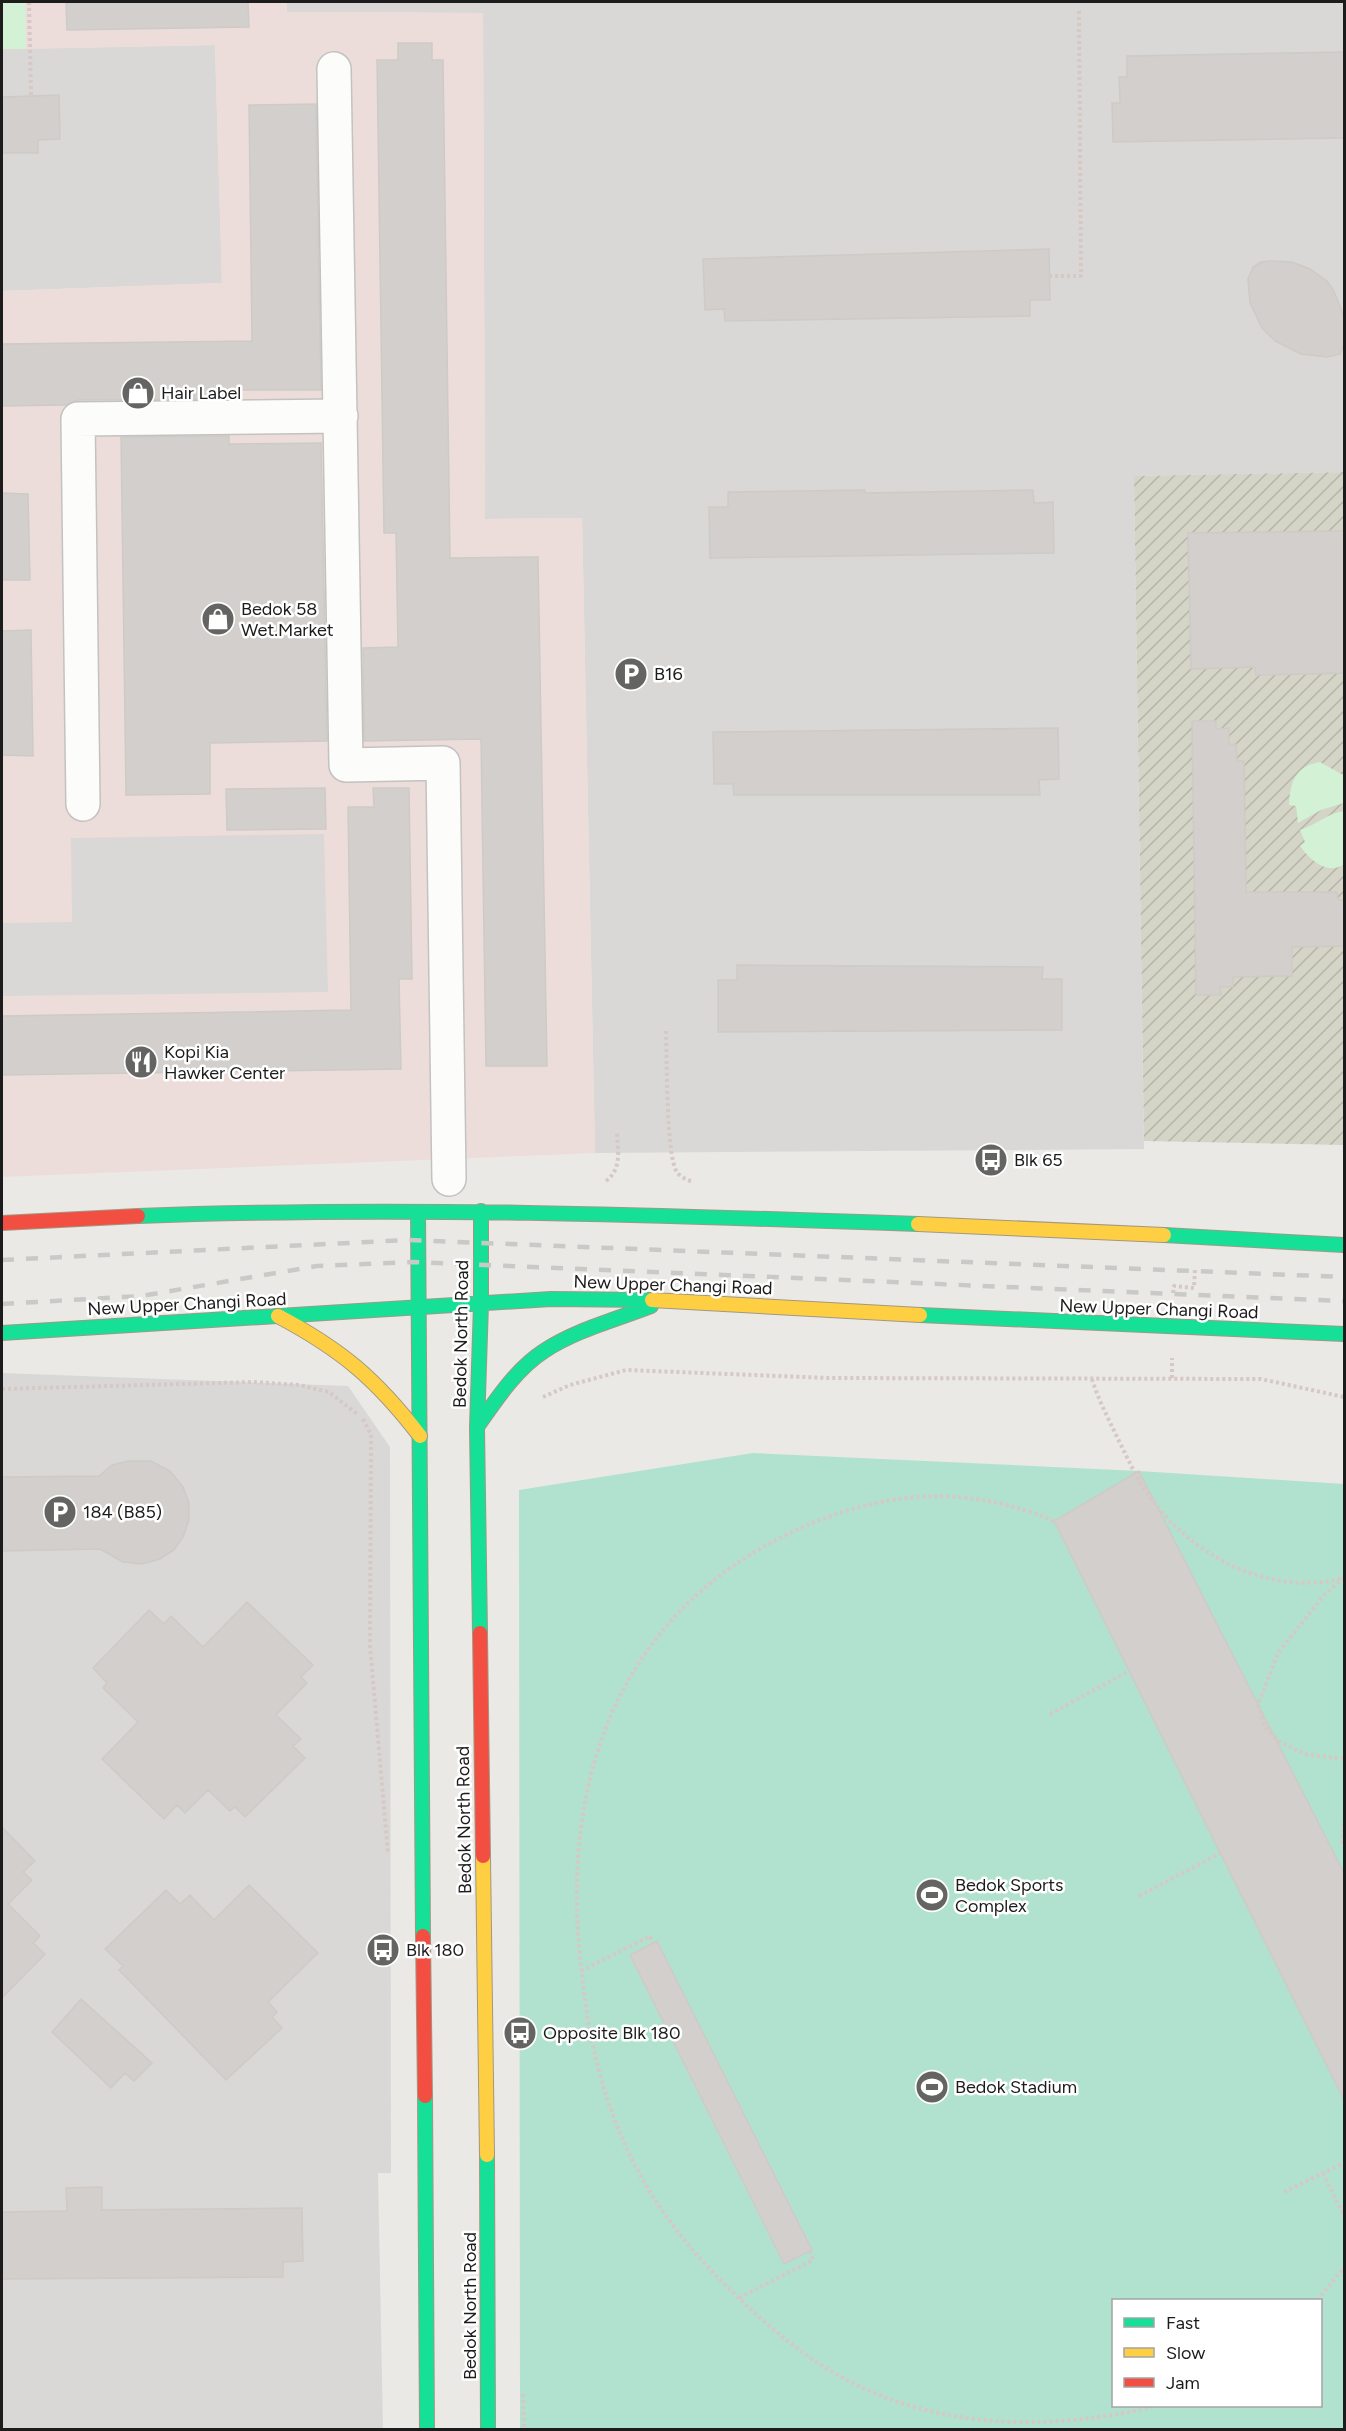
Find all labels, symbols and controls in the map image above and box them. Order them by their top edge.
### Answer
shop icon: Hair Label [120,375,156,411]
place label: Hair Label [161,382,241,404]
place label: Bedok 58 Wet.Market [241,598,334,641]
shop icon: Bedok 58 Wet.Market [200,601,236,637]
parking icon: B16 [613,656,649,692]
place label: B16 [654,663,683,685]
place label: Kopi Kia Hawker Center [164,1041,285,1084]
restaurant icon: Kopi Kia Hawker Center [123,1044,159,1080]
bus stop icon: Blk 65 [973,1142,1009,1178]
place label: Blk 65 [1014,1149,1063,1171]
street label: Bedok North Road [449,1260,473,1408]
street label: New Upper Changi Road [573,1271,773,1299]
street label: New Upper Changi Road [87,1288,287,1320]
street label: New Upper Changi Road [1059,1295,1259,1323]
parking icon: 184 (B85) [42,1494,78,1530]
place label: 184 (B85) [83,1501,162,1523]
street label: Bedok North Road [452,1746,476,1894]
place label: Bedok Sports Complex [955,1874,1063,1917]
sports icon: Bedok Sports Complex [914,1877,950,1913]
bus stop icon: Blk 180 [365,1932,401,1968]
place label: Blk 180 [406,1939,464,1961]
bus stop icon: Opposite Blk 180 [502,2015,538,2051]
place label: Opposite Blk 180 [543,2022,680,2044]
sports icon: Bedok Stadium [914,2069,950,2105]
place label: Bedok Stadium [955,2076,1077,2098]
street label: Bedok North Road [459,2232,481,2380]
legend [1112,2299,1322,2407]
text: Fast [1166,2312,1200,2334]
text: Slow [1166,2342,1205,2364]
text: Jam [1166,2372,1200,2394]

